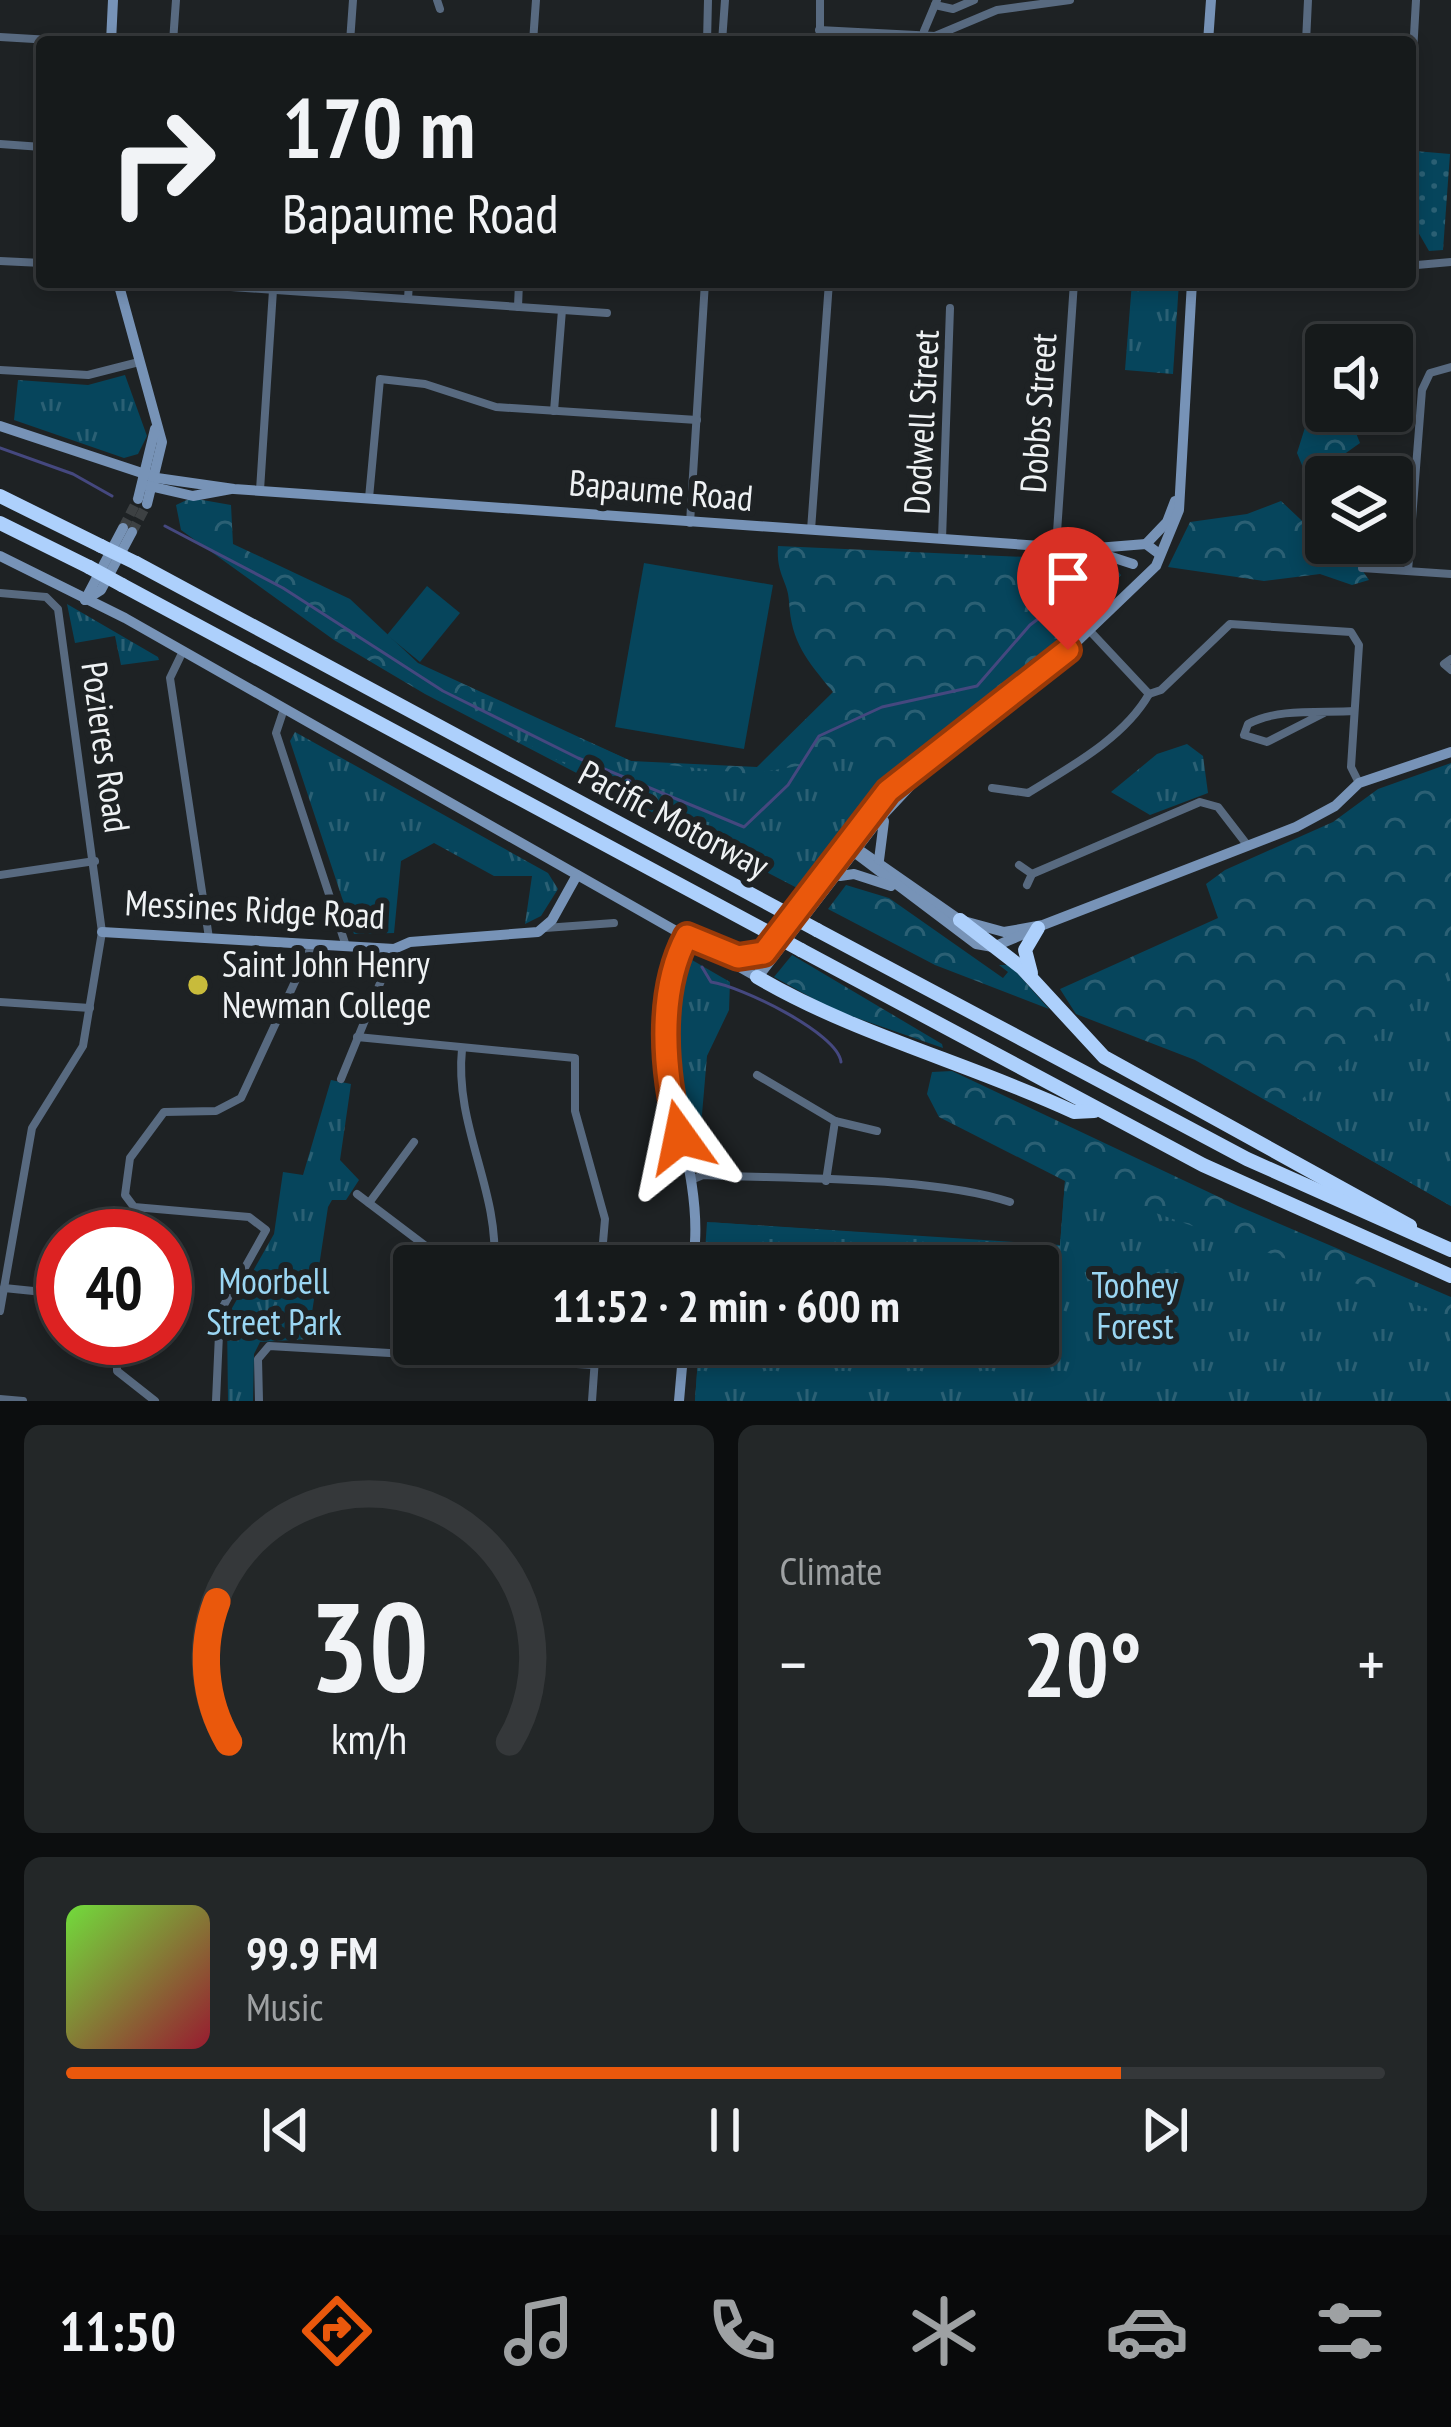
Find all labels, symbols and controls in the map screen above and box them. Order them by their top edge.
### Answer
text: 170 m [282,72,475,181]
icon: right [84,84,240,240]
text: Bapaume Road [282,178,559,248]
map controls [1305,324,1413,564]
button: sound [1305,324,1413,432]
street label: Dodwell Street [892,328,949,515]
street label: Dobbs Street [1008,331,1067,494]
button: layers [1305,456,1413,564]
street label: Bapaume Road [567,458,755,521]
pin [1017,527,1119,650]
icon: arrive [1035,545,1101,611]
street label: Pozieres Road [71,659,142,835]
street label: Pacific Motorway [571,749,778,888]
street label: Messines Ridge Road [124,878,386,939]
place label: Saint John Henry Newman College [222,940,431,1028]
marker: Saint John Henry Newman College [185,972,211,998]
position arrow [617,1074,743,1200]
speed limit sign: 40 [36,1209,192,1365]
park label: Moorbell Street Park [206,1257,342,1345]
park label: Toohey Forest [1091,1261,1179,1349]
text: 11:52 · 2 min · 600 m [552,1276,900,1334]
text: Climate [780,1545,882,1596]
text: 30 [309,1564,428,1725]
text: 20° [1023,1605,1142,1722]
text: − [780,1621,807,1706]
text: + [1358,1621,1385,1706]
text: km/h [331,1710,407,1766]
text: 99.9 FM [246,1923,378,1981]
text: Music [246,1981,323,2032]
icon: previous [253,2097,319,2163]
icon: pause [692,2097,758,2163]
icon: next [1132,2097,1198,2163]
icon: directions [295,2289,379,2373]
icon: music [497,2289,581,2373]
icon: phone [700,2289,784,2373]
icon: climate [902,2289,986,2373]
icon: car [1105,2289,1189,2373]
icon: filters [1308,2289,1392,2373]
text: 11:50 [59,2296,176,2366]

